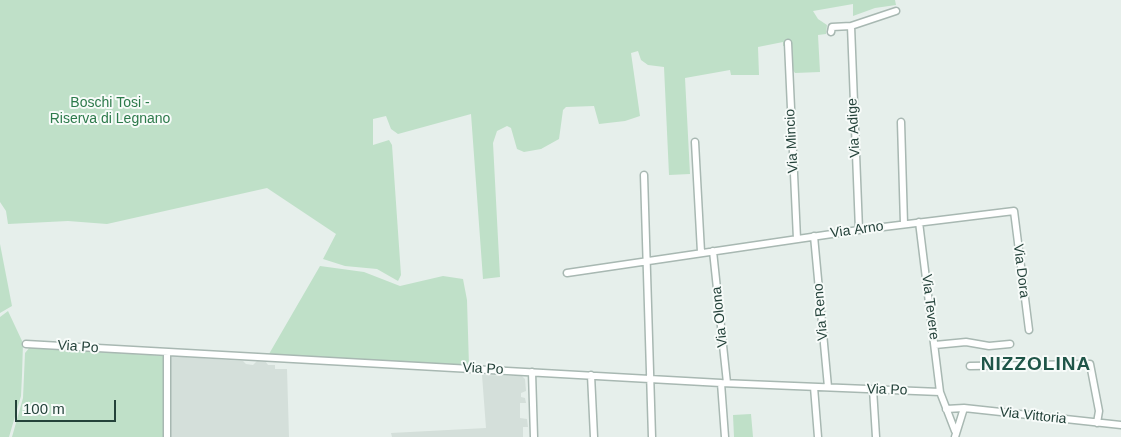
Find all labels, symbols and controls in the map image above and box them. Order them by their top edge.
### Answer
park label: Boschi Tosi - Riserva di Legnano [50,95,170,128]
street label: Via Adige [844,98,864,158]
street label: Via Mincio [782,108,802,174]
street label: Via Arno [829,218,885,242]
street label: Via Dora [1009,243,1033,299]
street label: Via Tevere [918,273,942,341]
street label: Via Reno [810,283,832,341]
street label: Via Olona [708,286,732,348]
street label: Via Po [57,337,99,357]
district label: NIZZOLINA [980,354,1092,376]
street label: Via Po [462,360,504,378]
street label: Via Po [866,381,908,399]
scale bar [18,390,119,422]
text: 100 m [23,400,65,417]
street label: Via Vittoria [999,404,1067,428]

